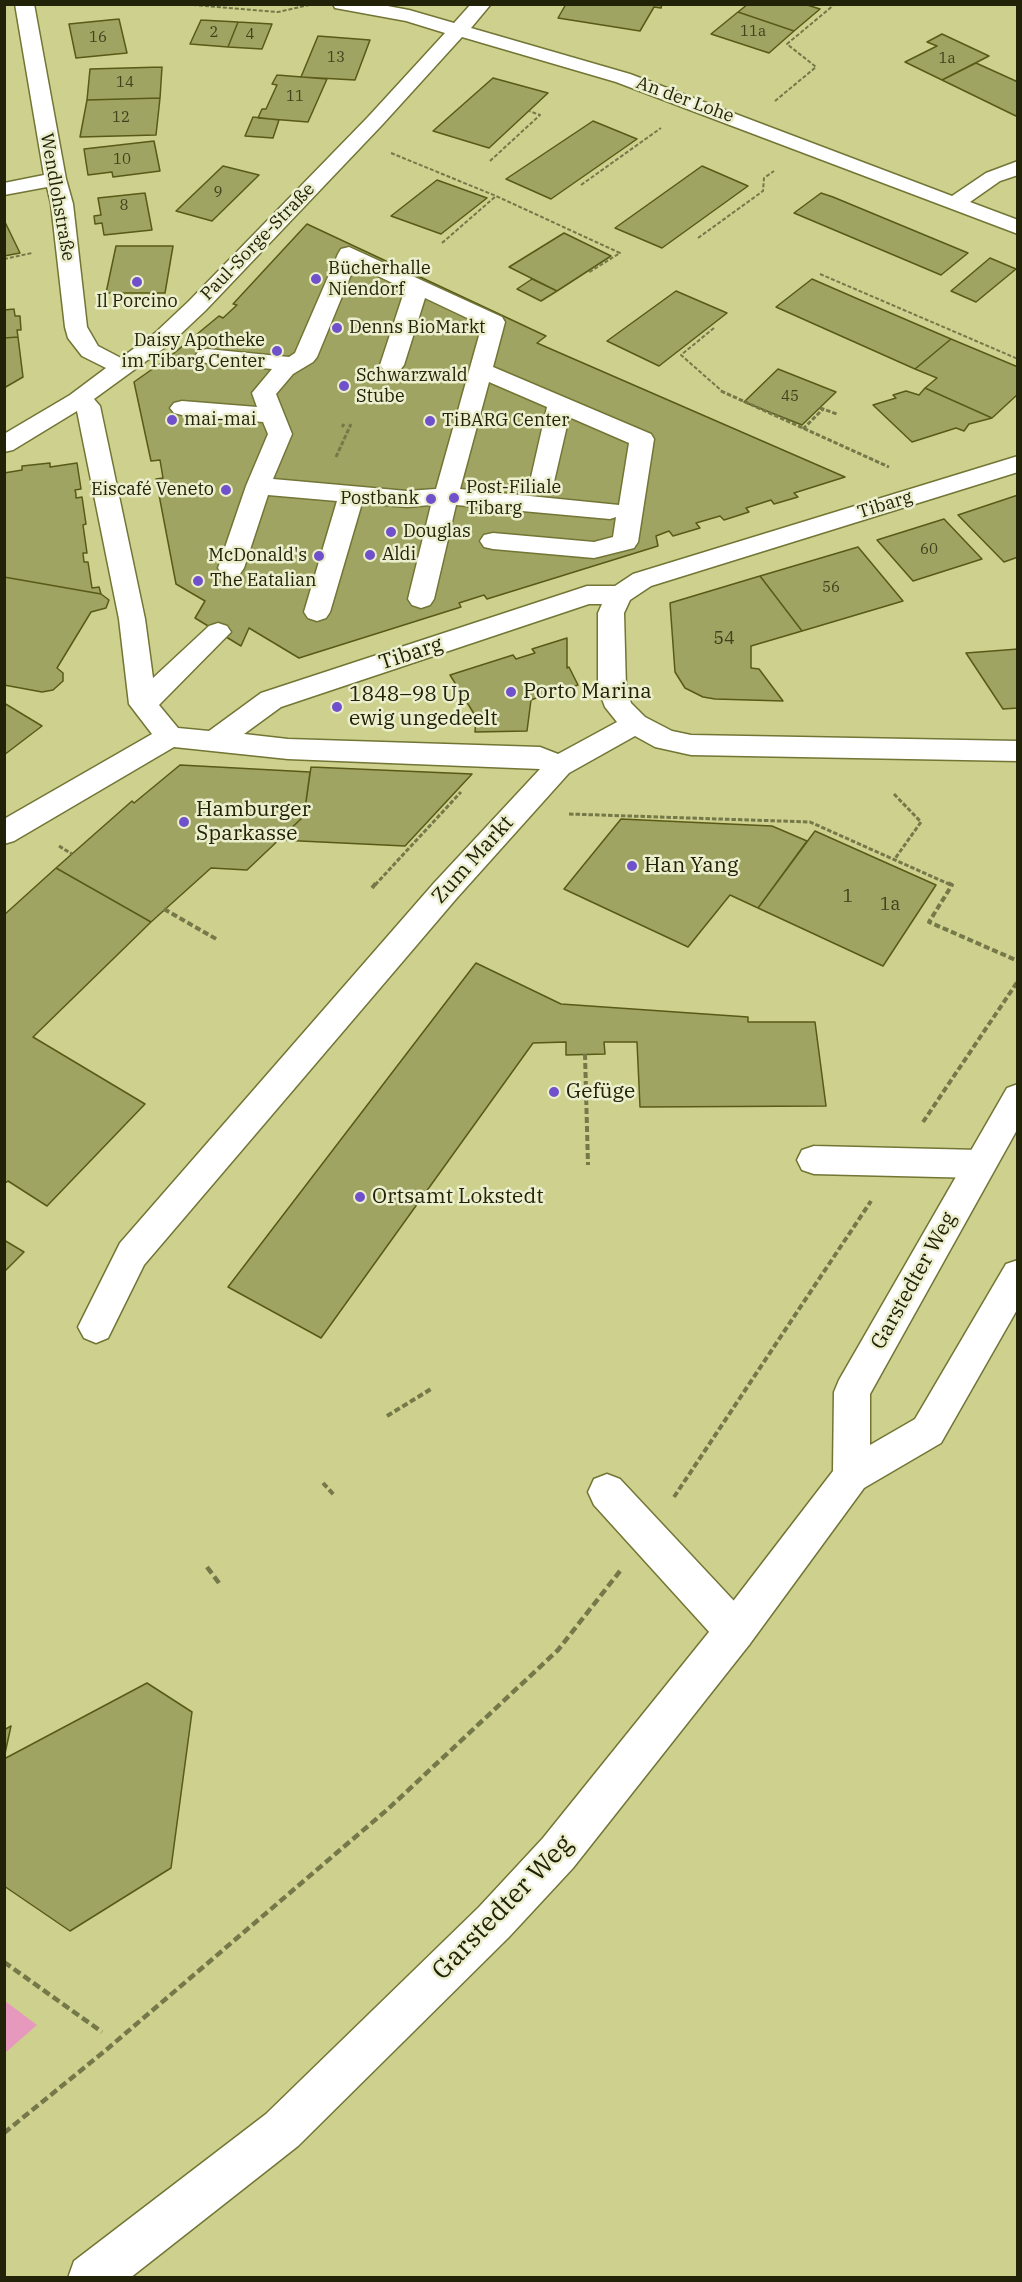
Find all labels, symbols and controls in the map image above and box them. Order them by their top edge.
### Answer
house number: 11a [740,23,766,41]
house number: 2 [210,24,218,42]
house number: 4 [246,26,254,44]
house number: 16 [89,29,107,47]
house number: 13 [327,49,345,67]
house number: 1a [938,50,956,68]
street label: An der Lohe [633,72,737,128]
house number: 14 [116,74,134,92]
house number: 11 [286,88,304,106]
house number: 12 [112,109,130,127]
street label: Wendlohstraße [35,131,79,263]
house number: 10 [113,151,131,169]
street label: Paul-Sorge-Straße [196,179,320,305]
house number: 9 [214,184,222,202]
house number: 8 [120,197,128,215]
place label: Bücherhalle Niendorf [328,258,431,300]
marker: Bücherhalle Niendorf [309,272,323,286]
marker: Il Porcino [130,275,144,289]
place label: Il Porcino [96,291,178,313]
place label: Denns BioMarkt [349,317,485,339]
marker: Denns BioMarkt [330,321,344,335]
place label: Daisy Apotheke im Tibarg Center [121,330,265,372]
marker: Daisy Apotheke im Tibarg Center [270,344,284,358]
place label: Schwarzwald Stube [356,365,468,407]
marker: Schwarzwald Stube [337,379,351,393]
house number: 45 [781,388,799,406]
place label: mai-mai [184,409,256,431]
place label: TiBARG Center [442,410,569,432]
marker: mai-mai [165,413,179,427]
marker: TiBARG Center [423,414,437,428]
place label: Post-Filiale Tibarg [466,477,561,520]
place label: Eiscafé Veneto [91,479,214,501]
marker: Eiscafé Veneto [219,483,233,497]
street label: Tibarg [855,486,915,524]
place label: Postbank [340,488,419,510]
marker: Post-Filiale Tibarg [447,491,461,505]
marker: Postbank [424,492,438,506]
place label: Douglas [403,521,471,543]
marker: Douglas [384,525,398,539]
house number: 60 [920,541,938,559]
place label: Aldi [382,544,416,566]
place label: McDonald's [208,545,307,567]
marker: Aldi [363,548,377,562]
marker: McDonald's [312,549,326,563]
place label: The Eatalian [210,570,317,592]
marker: The Eatalian [191,574,205,588]
house number: 56 [822,579,840,597]
house number: 54 [713,628,735,650]
street label: Tibarg [376,632,446,676]
place label: Porto Marina [523,679,652,705]
place label: 1848–98 Up ewig ungedeelt [349,682,498,732]
marker: Porto Marina [504,685,518,699]
marker: 1848–98 Up ewig ungedeelt [330,700,344,714]
place label: Hamburger Sparkasse [196,797,311,847]
street label: Zum Markt [427,811,519,909]
marker: Hamburger Sparkasse [177,815,191,829]
place label: Han Yang [644,853,738,879]
marker: Han Yang [625,859,639,873]
house number: 1 [843,886,853,908]
house number: 1a [880,894,900,916]
place label: Gefüge [566,1079,635,1105]
marker: Gefüge [547,1085,561,1099]
place label: Ortsamt Lokstedt [372,1184,544,1210]
marker: Ortsamt Lokstedt [353,1190,367,1204]
street label: Garstedter Weg [866,1208,962,1354]
street label: Garstedter Weg [426,1829,580,1987]

